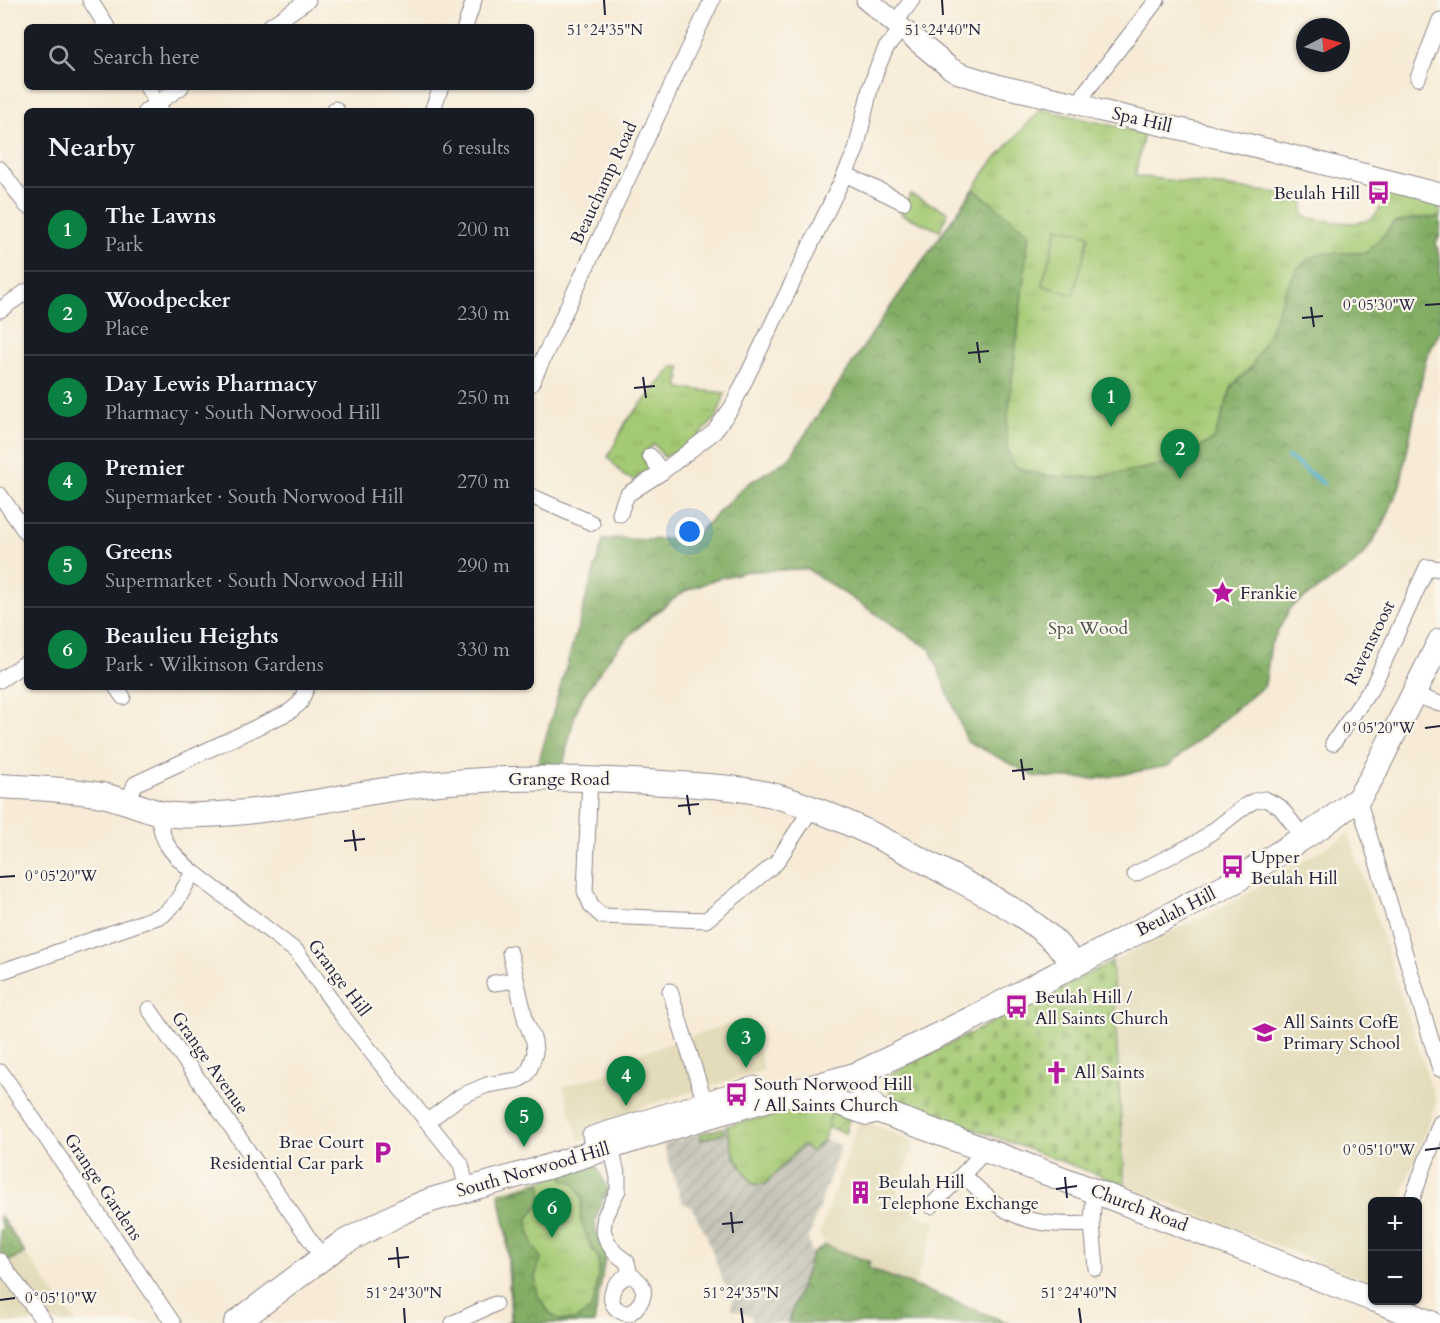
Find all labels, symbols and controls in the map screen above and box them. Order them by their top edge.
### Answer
north arrow [1296,18,1350,72]
text: 51°24'35"N [567,20,643,40]
text: 51°24'40"N [905,20,981,40]
search box [24,24,534,90]
icon: search [45,41,78,74]
text: Search here [93,42,200,72]
street label: Spa Hill [1110,101,1175,139]
street label: Beauchamp Road [565,117,644,249]
text: Nearby [48,130,136,165]
text: 6 results [442,134,510,161]
bus stop icon: Beulah Hill [1365,180,1391,206]
place label: Beulah Hill [1273,181,1360,206]
text: The Lawns [105,201,216,231]
text: 1 [62,216,73,243]
text: 200 m [457,216,510,243]
text: Park [105,231,143,258]
text: Woodpecker [105,285,230,315]
text: 0°05'30"W [1343,295,1416,315]
text: 2 [62,300,73,327]
text: 230 m [457,300,510,327]
text: Place [105,315,149,342]
text: Day Lewis Pharmacy [105,369,318,399]
pin: 1 [1092,378,1130,427]
text: 3 [62,384,73,411]
text: 250 m [457,384,510,411]
text: Pharmacy · South Norwood Hill [105,399,381,426]
pin: 2 [1160,430,1200,479]
text: Premier [105,453,184,483]
text: 4 [62,468,73,495]
text: 270 m [457,468,510,495]
text: Supermarket · South Norwood Hill [105,483,404,510]
your location [675,517,704,546]
text: Greens [105,537,173,567]
text: 5 [62,552,73,579]
text: 290 m [457,552,510,579]
text: Supermarket · South Norwood Hill [105,567,404,594]
place icon: Frankie [1209,580,1235,606]
place label: Frankie [1240,581,1298,606]
street label: Ravensroost [1339,596,1401,690]
park label: Spa Wood [1048,616,1128,641]
text: Beaulieu Heights [105,621,279,651]
text: 6 [62,636,73,663]
text: 330 m [457,636,510,663]
text: Park · Wilkinson Gardens [105,651,324,678]
text: 0°05'20"W [1343,718,1416,738]
street label: Grange Road [508,767,610,792]
place label: Upper Beulah Hill [1251,845,1338,891]
bus stop icon: Upper Beulah Hill [1220,854,1246,880]
text: 0°05'20"W [25,866,98,886]
street label: Beulah Hill [1132,881,1221,943]
street label: Grange Hill [302,934,377,1022]
place label: Beulah Hill / All Saints Church [1035,985,1169,1031]
bus stop icon: Beulah Hill / All Saints Church [1004,994,1030,1020]
street label: Grange Avenue [165,1007,255,1119]
place label: All Saints CofE Primary School [1283,1010,1401,1056]
pin: 3 [726,1018,766,1068]
school or university icon: All Saints CofE Primary School [1252,1019,1278,1045]
pin: 4 [606,1056,646,1106]
church icon: All Saints [1043,1059,1069,1085]
place label: All Saints [1074,1060,1145,1085]
place label: South Norwood Hill / All Saints Church [754,1072,913,1118]
bus stop icon: South Norwood Hill / All Saints Church [723,1081,749,1107]
pin: 5 [504,1098,544,1147]
street label: Grange Gardens [58,1128,148,1246]
place label: Brae Court Residential Car park [210,1130,364,1176]
street label: South Norwood Hill [453,1136,613,1204]
parking icon: Brae Court Residential Car park [369,1139,395,1165]
text: 0°05'10"W [1343,1140,1416,1160]
place label: Beulah Hill Telephone Exchange [878,1170,1039,1216]
street label: Church Road [1087,1178,1192,1238]
building icon: Beulah Hill Telephone Exchange [847,1179,873,1205]
pin: 6 [532,1188,572,1238]
map controls [1368,1197,1422,1305]
button: + [1368,1197,1422,1251]
button: − [1368,1251,1422,1305]
text: 51°24'30"N [366,1283,442,1303]
text: 51°24'35"N [703,1283,779,1303]
text: 51°24'40"N [1041,1283,1117,1303]
text: 0°05'10"W [25,1288,98,1308]

